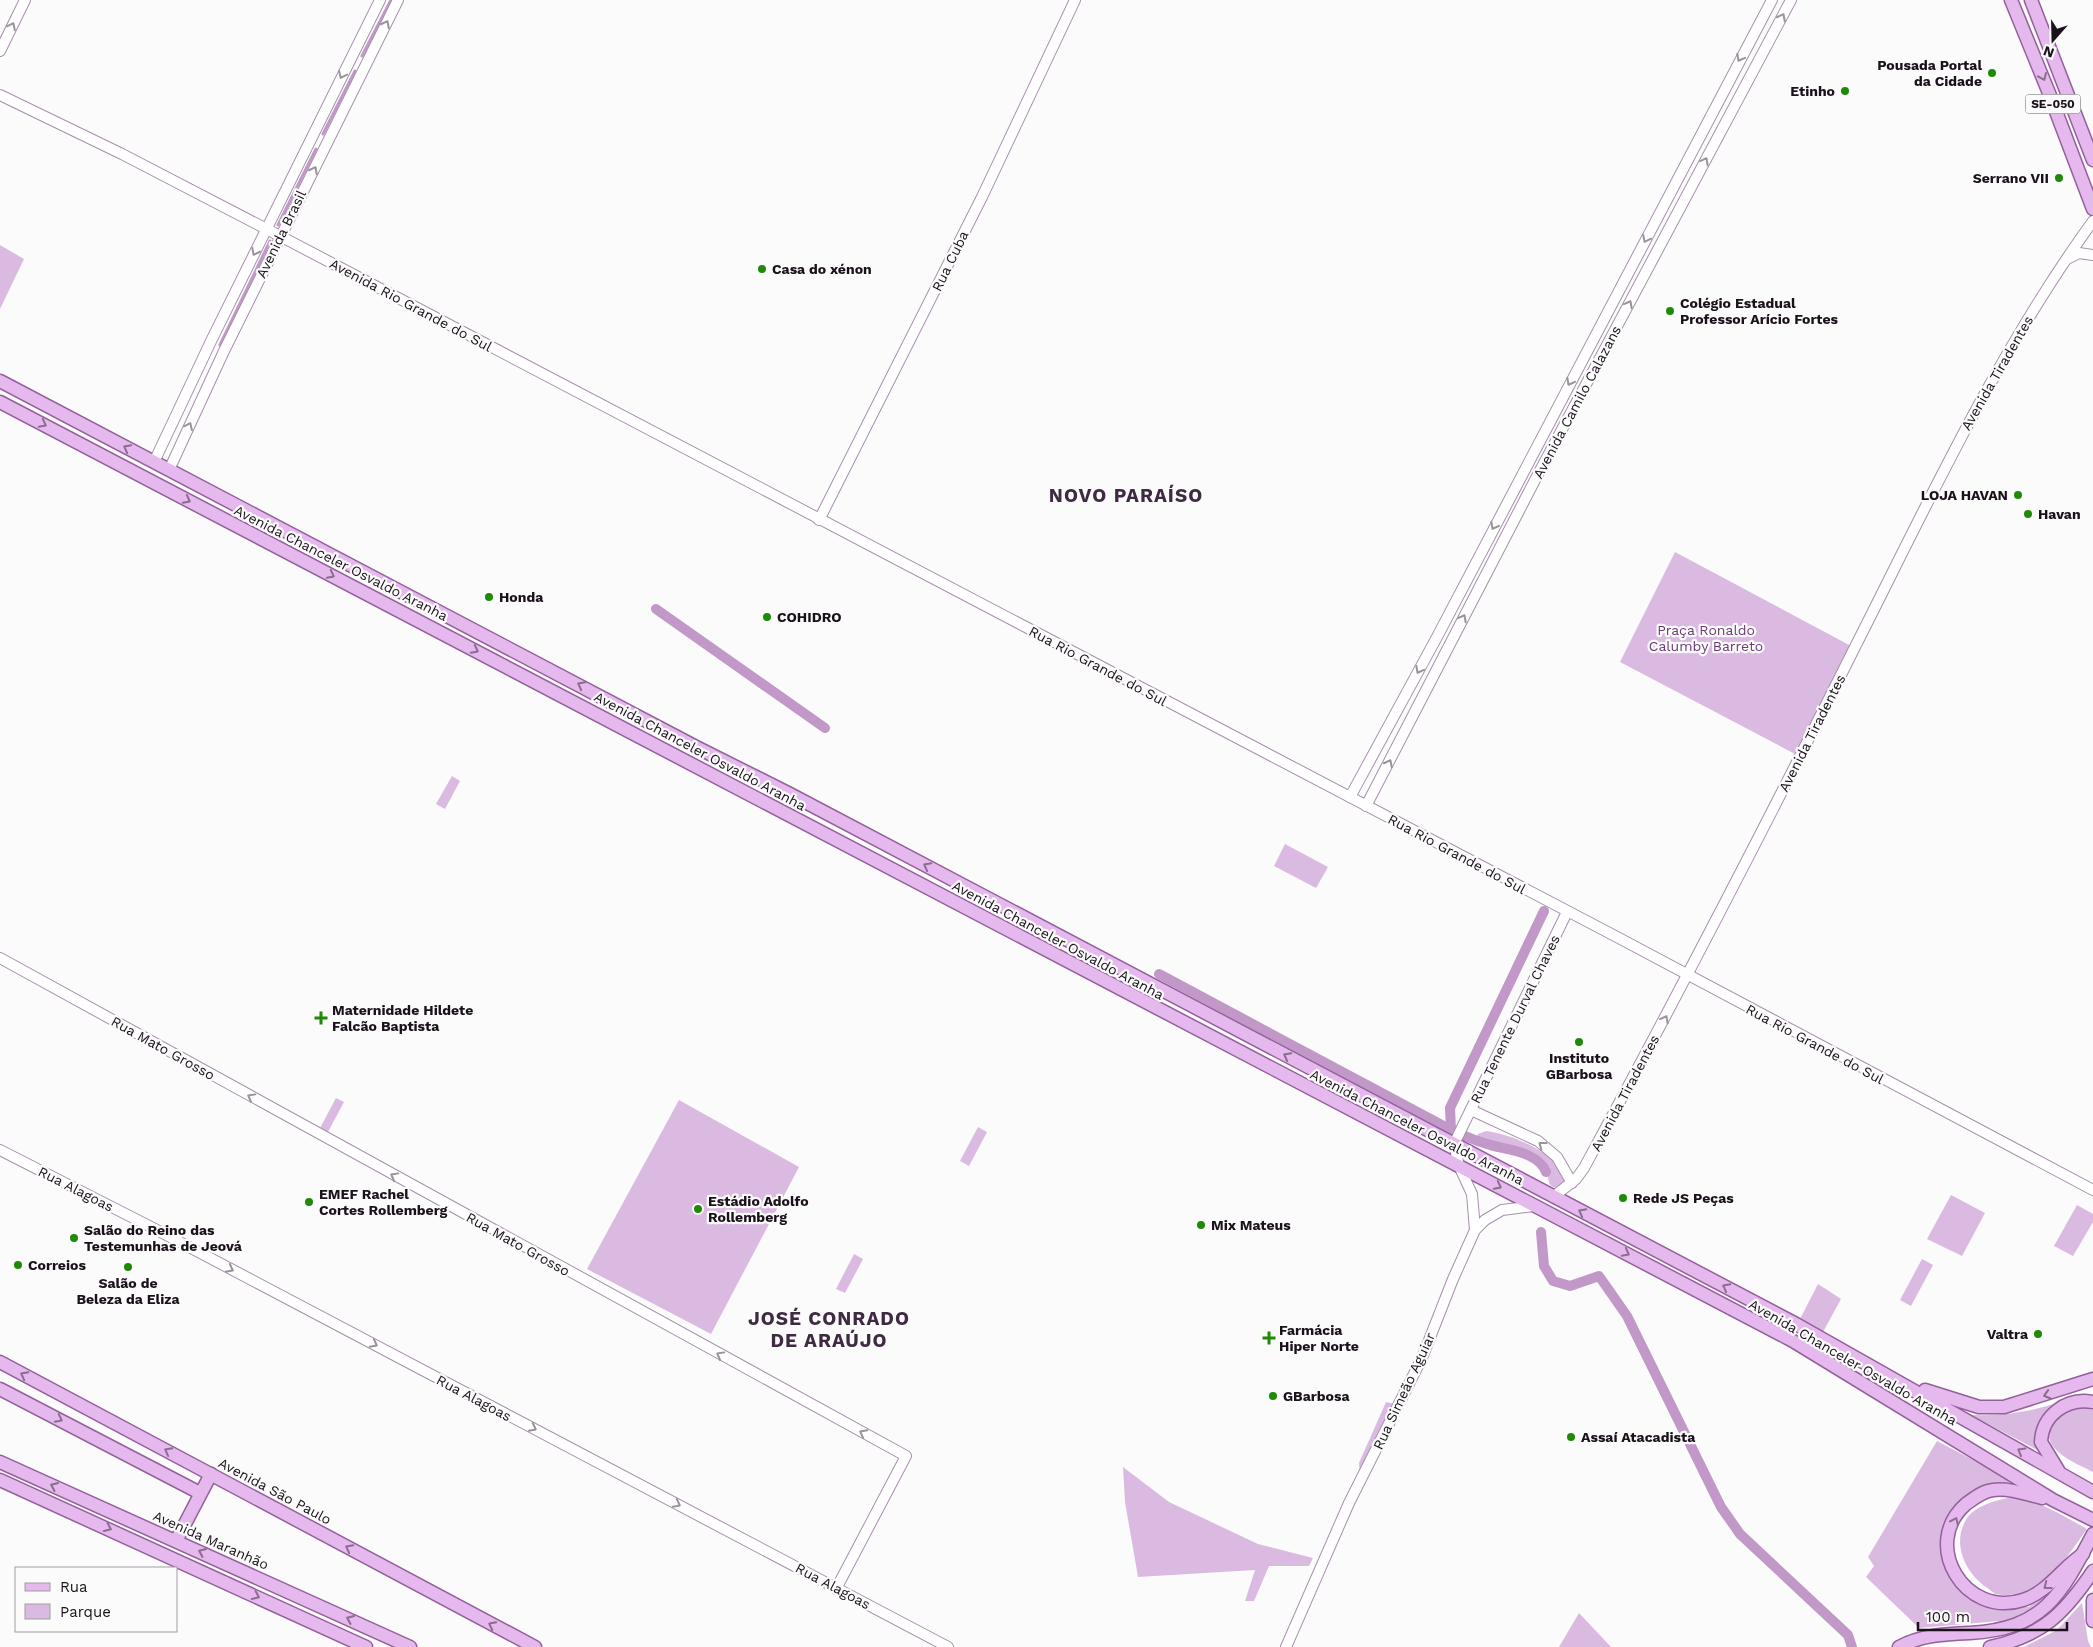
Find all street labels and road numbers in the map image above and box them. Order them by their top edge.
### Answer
road number: SE-050 [2026,95,2080,114]
street label: Avenida Brasil [253,187,309,280]
street label: Rua Cuba [929,228,971,294]
street label: Avenida Rio Grande do Sul [327,255,496,355]
street label: Avenida Tiradentes [1958,313,2036,433]
street label: Avenida Camilo Calazans [1530,323,1624,481]
street label: Avenida Chanceler Osvaldo Aranha [232,502,450,624]
street label: Rua Rio Grande do Sul [1026,623,1170,710]
street label: Avenida Tiradentes [1775,672,1849,794]
street label: Avenida Chanceler Osvaldo Aranha [591,688,809,814]
street label: Rua Rio Grande do Sul [1385,811,1529,898]
street label: Avenida Chanceler Osvaldo Aranha [949,877,1167,1003]
street label: Rua Tenente Durval Chaves [1467,932,1563,1106]
street label: Rua Rio Grande do Sul [1743,1001,1887,1088]
street label: Rua Mato Grosso [108,1013,218,1083]
street label: Avenida Tiradentes [1588,1032,1662,1154]
street label: Avenida Chanceler Osvaldo Aranha [1308,1066,1526,1188]
street label: Rua Alagoas [36,1163,116,1215]
street label: Rua Mato Grosso [463,1209,573,1279]
street label: Avenida Chanceler Osvaldo Aranha [1746,1296,1960,1428]
street label: Rua Simeão Aguiar [1370,1330,1438,1452]
street label: Rua Alagoas [434,1372,514,1424]
street label: Avenida São Paulo [216,1454,334,1528]
street label: Avenida Maranhão [151,1507,271,1573]
street label: Rua Alagoas [793,1560,873,1612]

